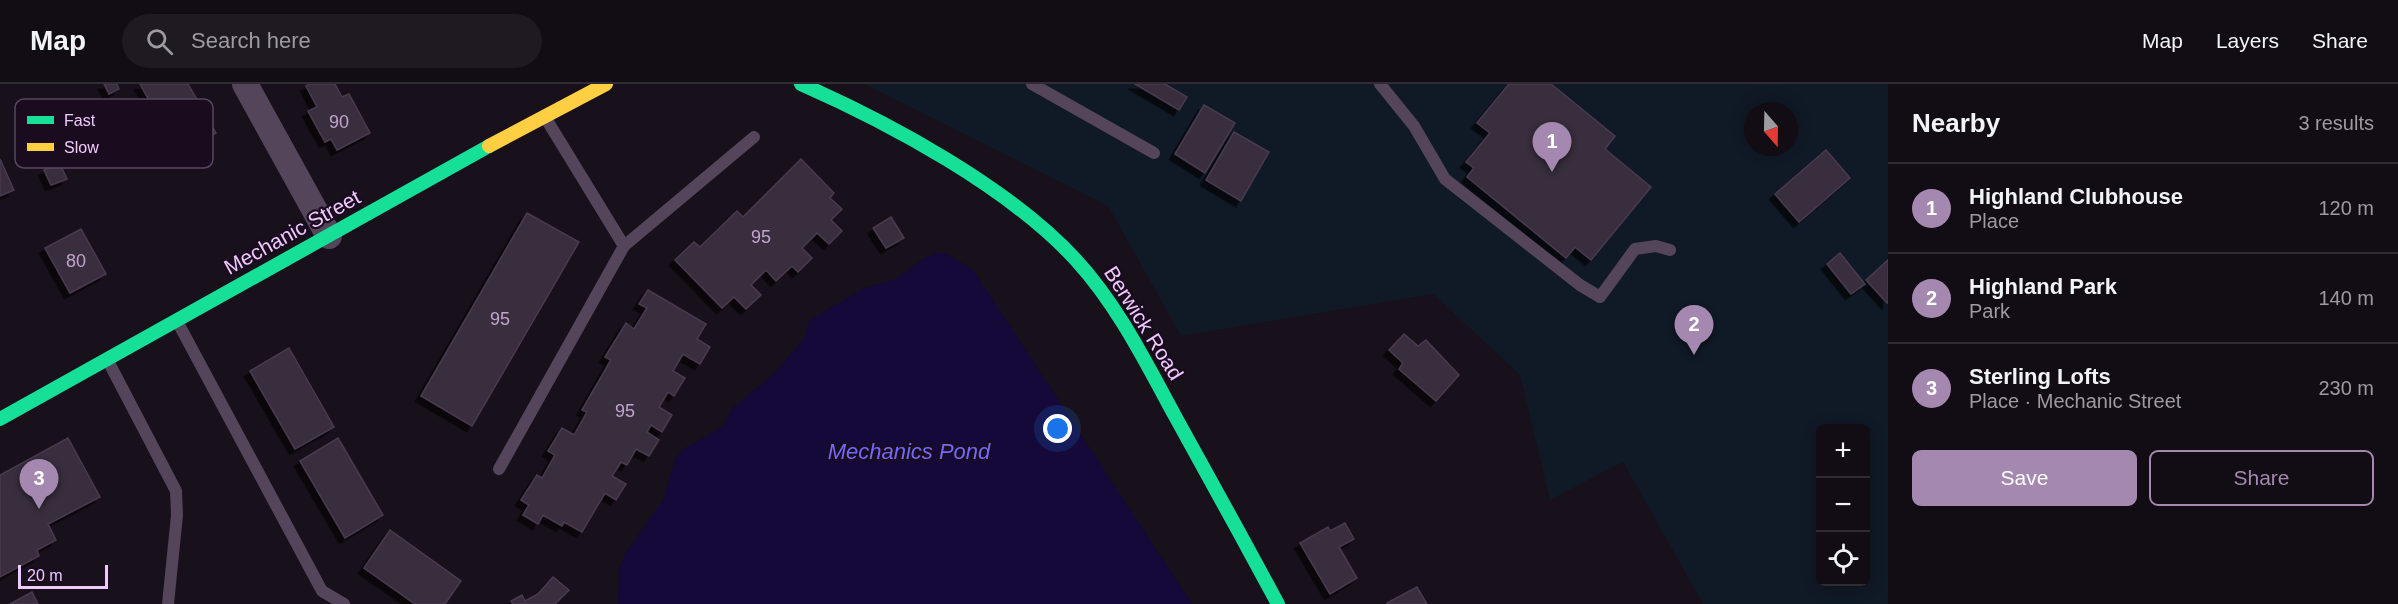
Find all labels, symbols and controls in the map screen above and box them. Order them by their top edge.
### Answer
search box [122,14,542,68]
text: Map [30,25,86,56]
icon: search [143,25,176,58]
text: Search here [191,28,311,53]
text: Map [2142,29,2183,52]
text: Layers [2216,29,2279,52]
text: Share [2312,29,2368,52]
legend [15,99,213,168]
north arrow [1744,102,1798,156]
text: Nearby [1912,108,2000,138]
text: Fast [64,112,96,129]
house number: 90 [329,112,349,132]
text: 3 results [2298,112,2374,134]
pin: 1 [1532,122,1572,172]
text: Slow [64,139,99,156]
text: Highland Clubhouse [1969,184,2183,209]
street label: Mechanic Street [220,185,364,279]
text: 1 [1926,197,1937,219]
text: 120 m [2318,197,2374,219]
text: Place [1969,210,2019,232]
house number: 95 [751,227,771,247]
house number: 80 [66,251,86,271]
street label: Berwick Road [1100,262,1188,384]
text: Highland Park [1969,274,2117,299]
text: 2 [1926,287,1937,309]
text: 140 m [2318,287,2374,309]
text: Park [1969,300,2010,322]
pin: 2 [1674,306,1714,355]
house number: 95 [490,309,510,329]
text: Sterling Lofts [1969,364,2111,389]
text: 3 [1926,377,1937,399]
text: 230 m [2318,377,2374,399]
text: Place · Mechanic Street [1969,390,2181,412]
house number: 95 [615,401,635,421]
your location [1043,414,1072,443]
map controls [1816,424,1870,586]
button: + [1816,424,1870,478]
water label: Mechanics Pond [828,439,991,464]
button: Save [1912,450,2137,506]
button: Share [2149,450,2374,506]
pin: 3 [20,460,58,509]
button: − [1816,478,1870,532]
button: locate [1816,532,1870,586]
scale bar [18,562,108,590]
text: 20 m [27,567,63,584]

